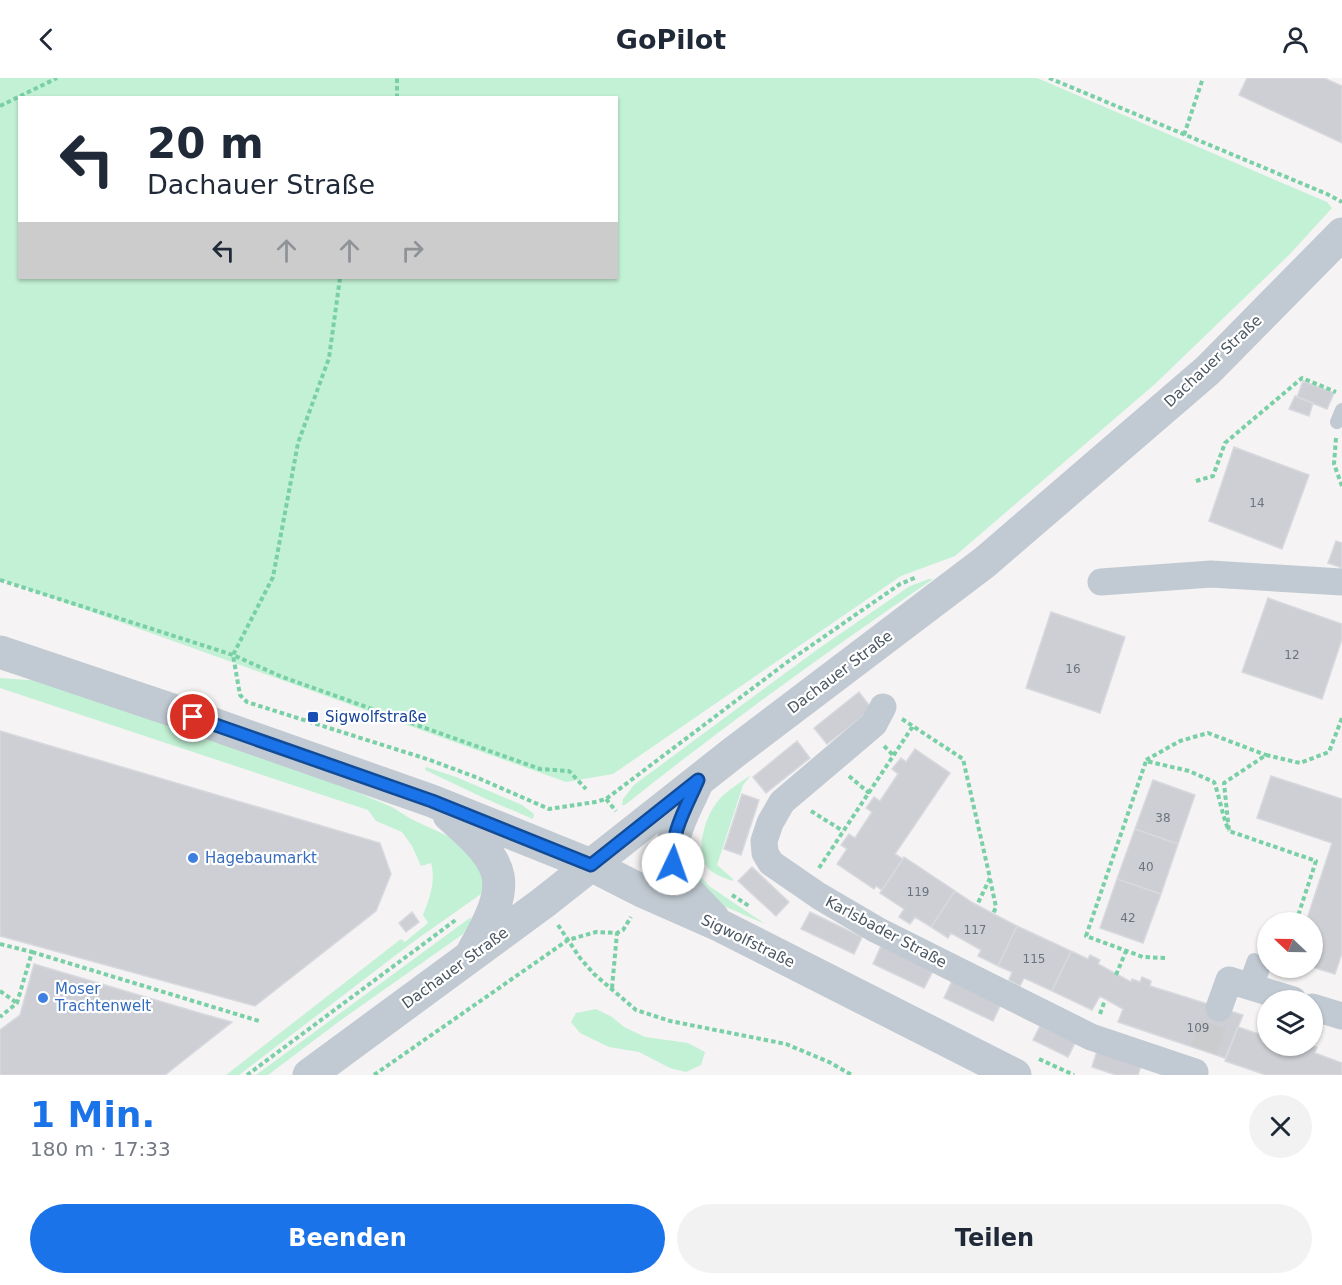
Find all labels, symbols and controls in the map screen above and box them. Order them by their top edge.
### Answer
icon: back [30,23,63,56]
icon: person [1279,23,1312,56]
text: GoPilot [616,24,726,55]
text: 20 m [147,119,264,168]
icon: left [48,120,126,198]
text: Dachauer Straße [147,169,375,200]
icon: left [207,234,240,267]
icon: ahead [270,234,303,267]
icon: ahead [333,234,366,267]
icon: right [396,234,429,267]
street label: Dachauer Straße [1160,311,1266,411]
house number: 14 [1249,496,1265,510]
street label: Dachauer Straße [784,627,896,717]
house number: 12 [1284,648,1300,662]
house number: 16 [1065,662,1081,676]
pin [167,691,218,742]
icon: arrive [176,700,209,733]
place label: Sigwolfstraße [325,708,427,726]
marker: Sigwolfstraße [306,710,320,724]
house number: 38 [1155,811,1171,825]
position arrow [641,832,705,896]
place label: Hagebaumarkt [205,849,317,867]
marker: Hagebaumarkt [186,851,200,865]
house number: 40 [1138,860,1154,874]
house number: 119 [907,885,929,899]
street label: Karlsbader Straße [822,892,950,972]
street label: Sigwolfstraße [698,911,798,971]
house number: 42 [1120,911,1136,925]
north arrow [1257,912,1323,978]
map controls [1257,912,1323,1056]
street label: Dachauer Straße [398,923,512,1013]
house number: 117 [964,923,986,937]
house number: 115 [1023,952,1045,966]
place label: Moser Trachtenwelt [54,980,151,1015]
button: layers [1257,990,1323,1056]
marker: Moser Trachtenwelt [36,991,50,1005]
house number: 109 [1187,1021,1209,1035]
text: 1 Min. [30,1094,155,1135]
button: close [1249,1095,1312,1158]
text: 180 m · 17:33 [30,1137,171,1161]
button: Beenden [30,1204,665,1273]
button: Teilen [677,1204,1312,1273]

